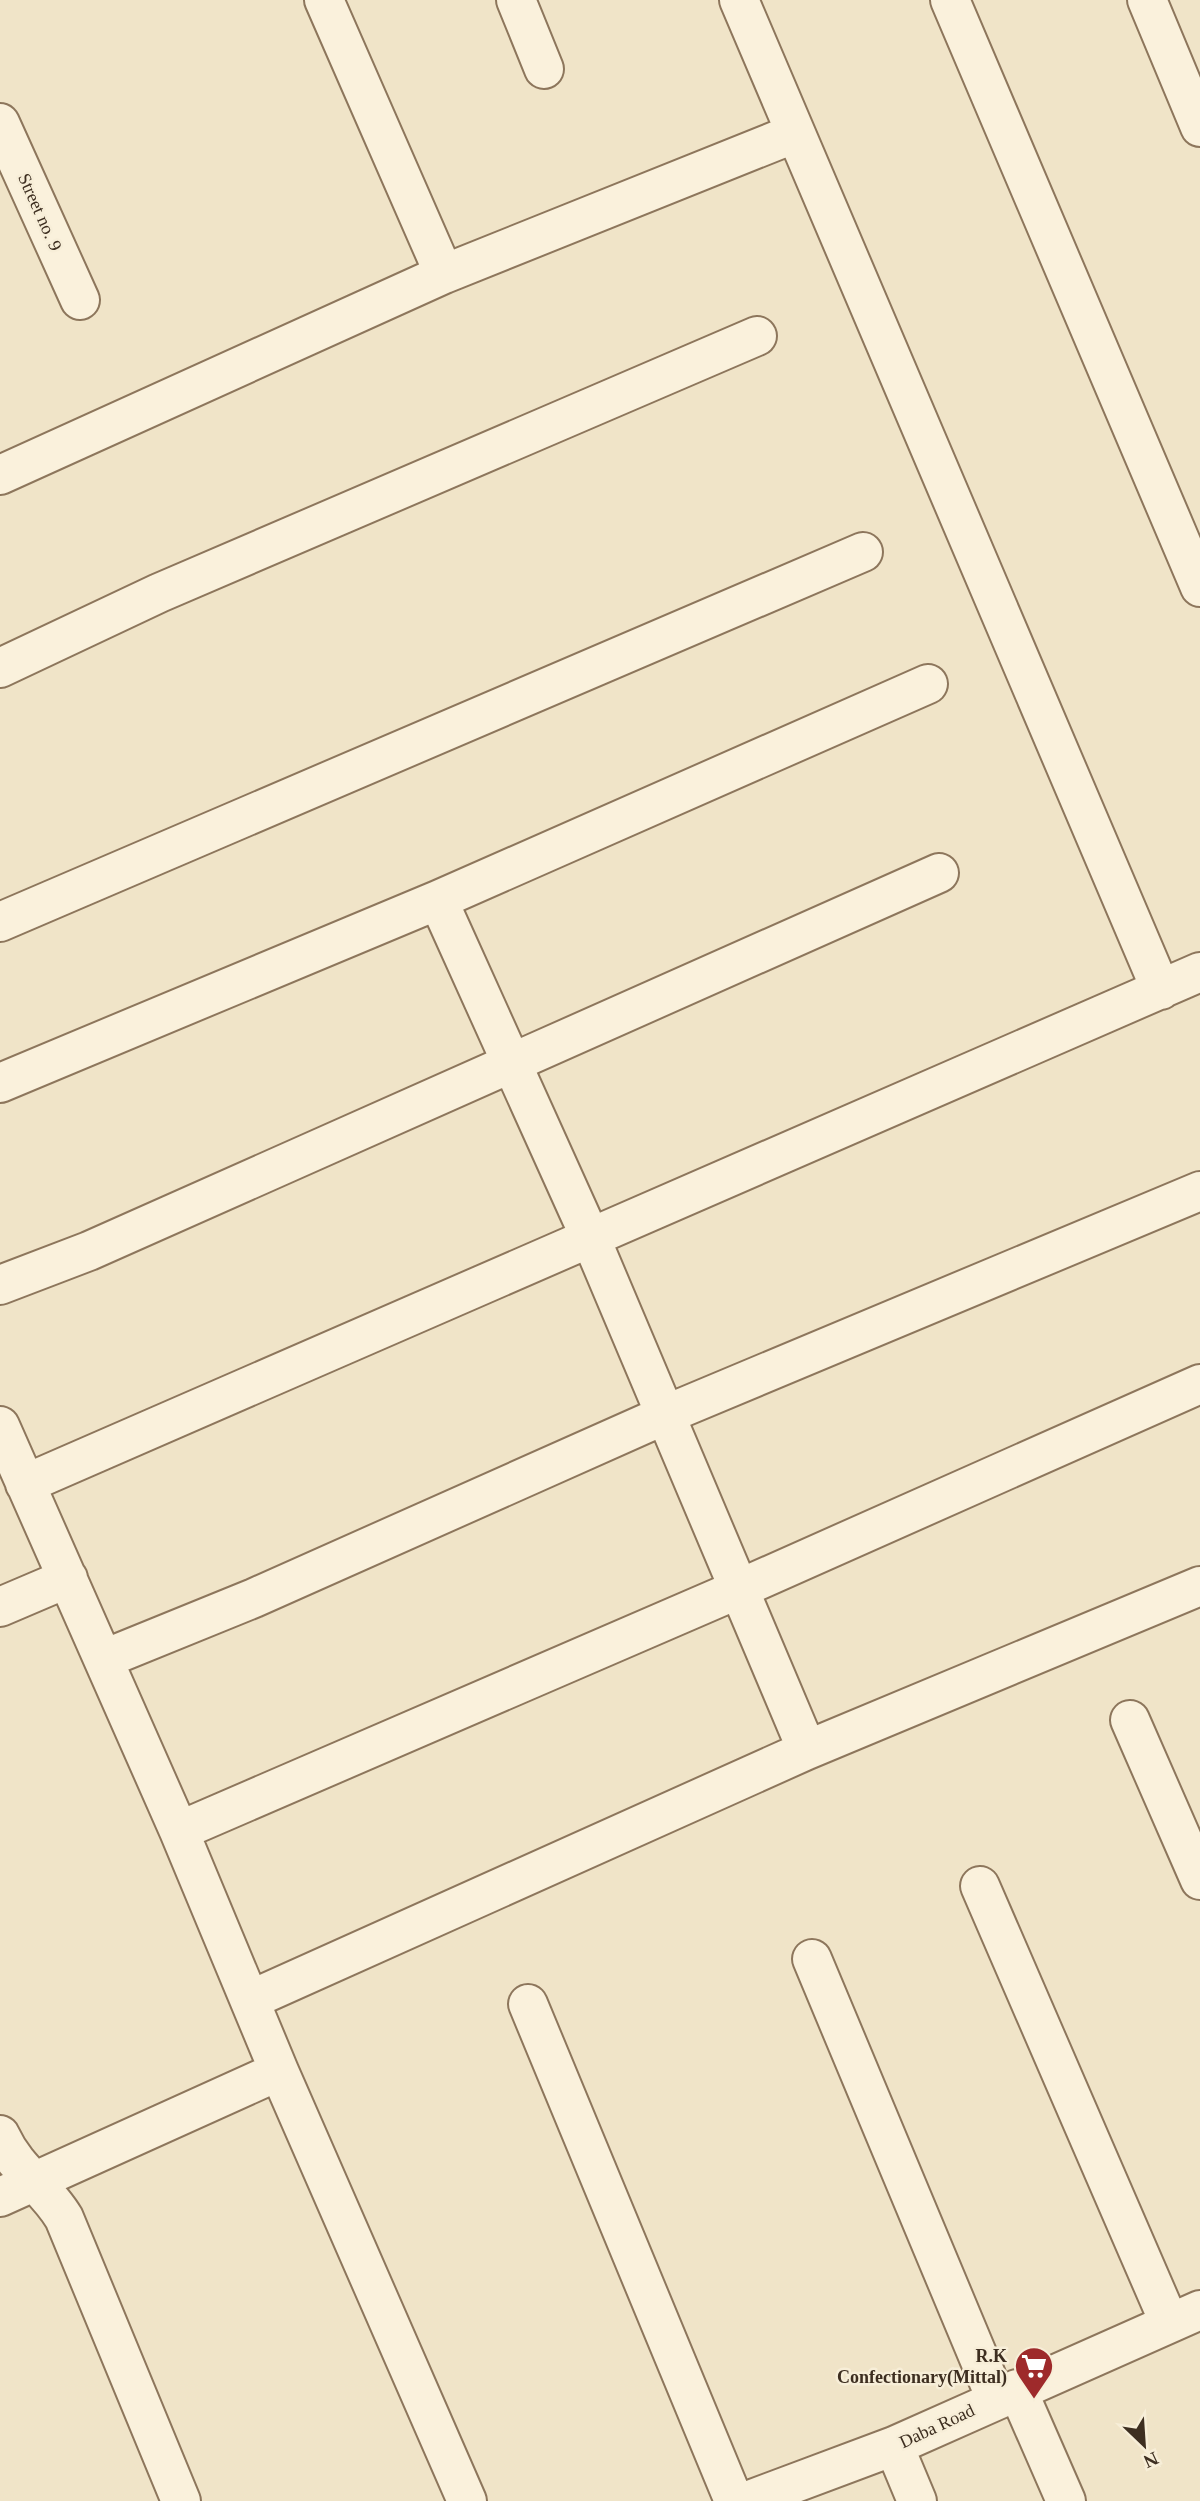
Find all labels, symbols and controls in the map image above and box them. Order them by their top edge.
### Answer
street label: Street no. 9 [14,170,66,254]
supermarket icon: R.K Confectionary(Mittal) [1013,2345,1055,2400]
place label: R.K Confectionary(Mittal) [837,2346,1007,2388]
street label: Daba Road [896,2400,978,2452]
north arrow [1109,2410,1179,2480]
text: N [1140,2448,1162,2472]

